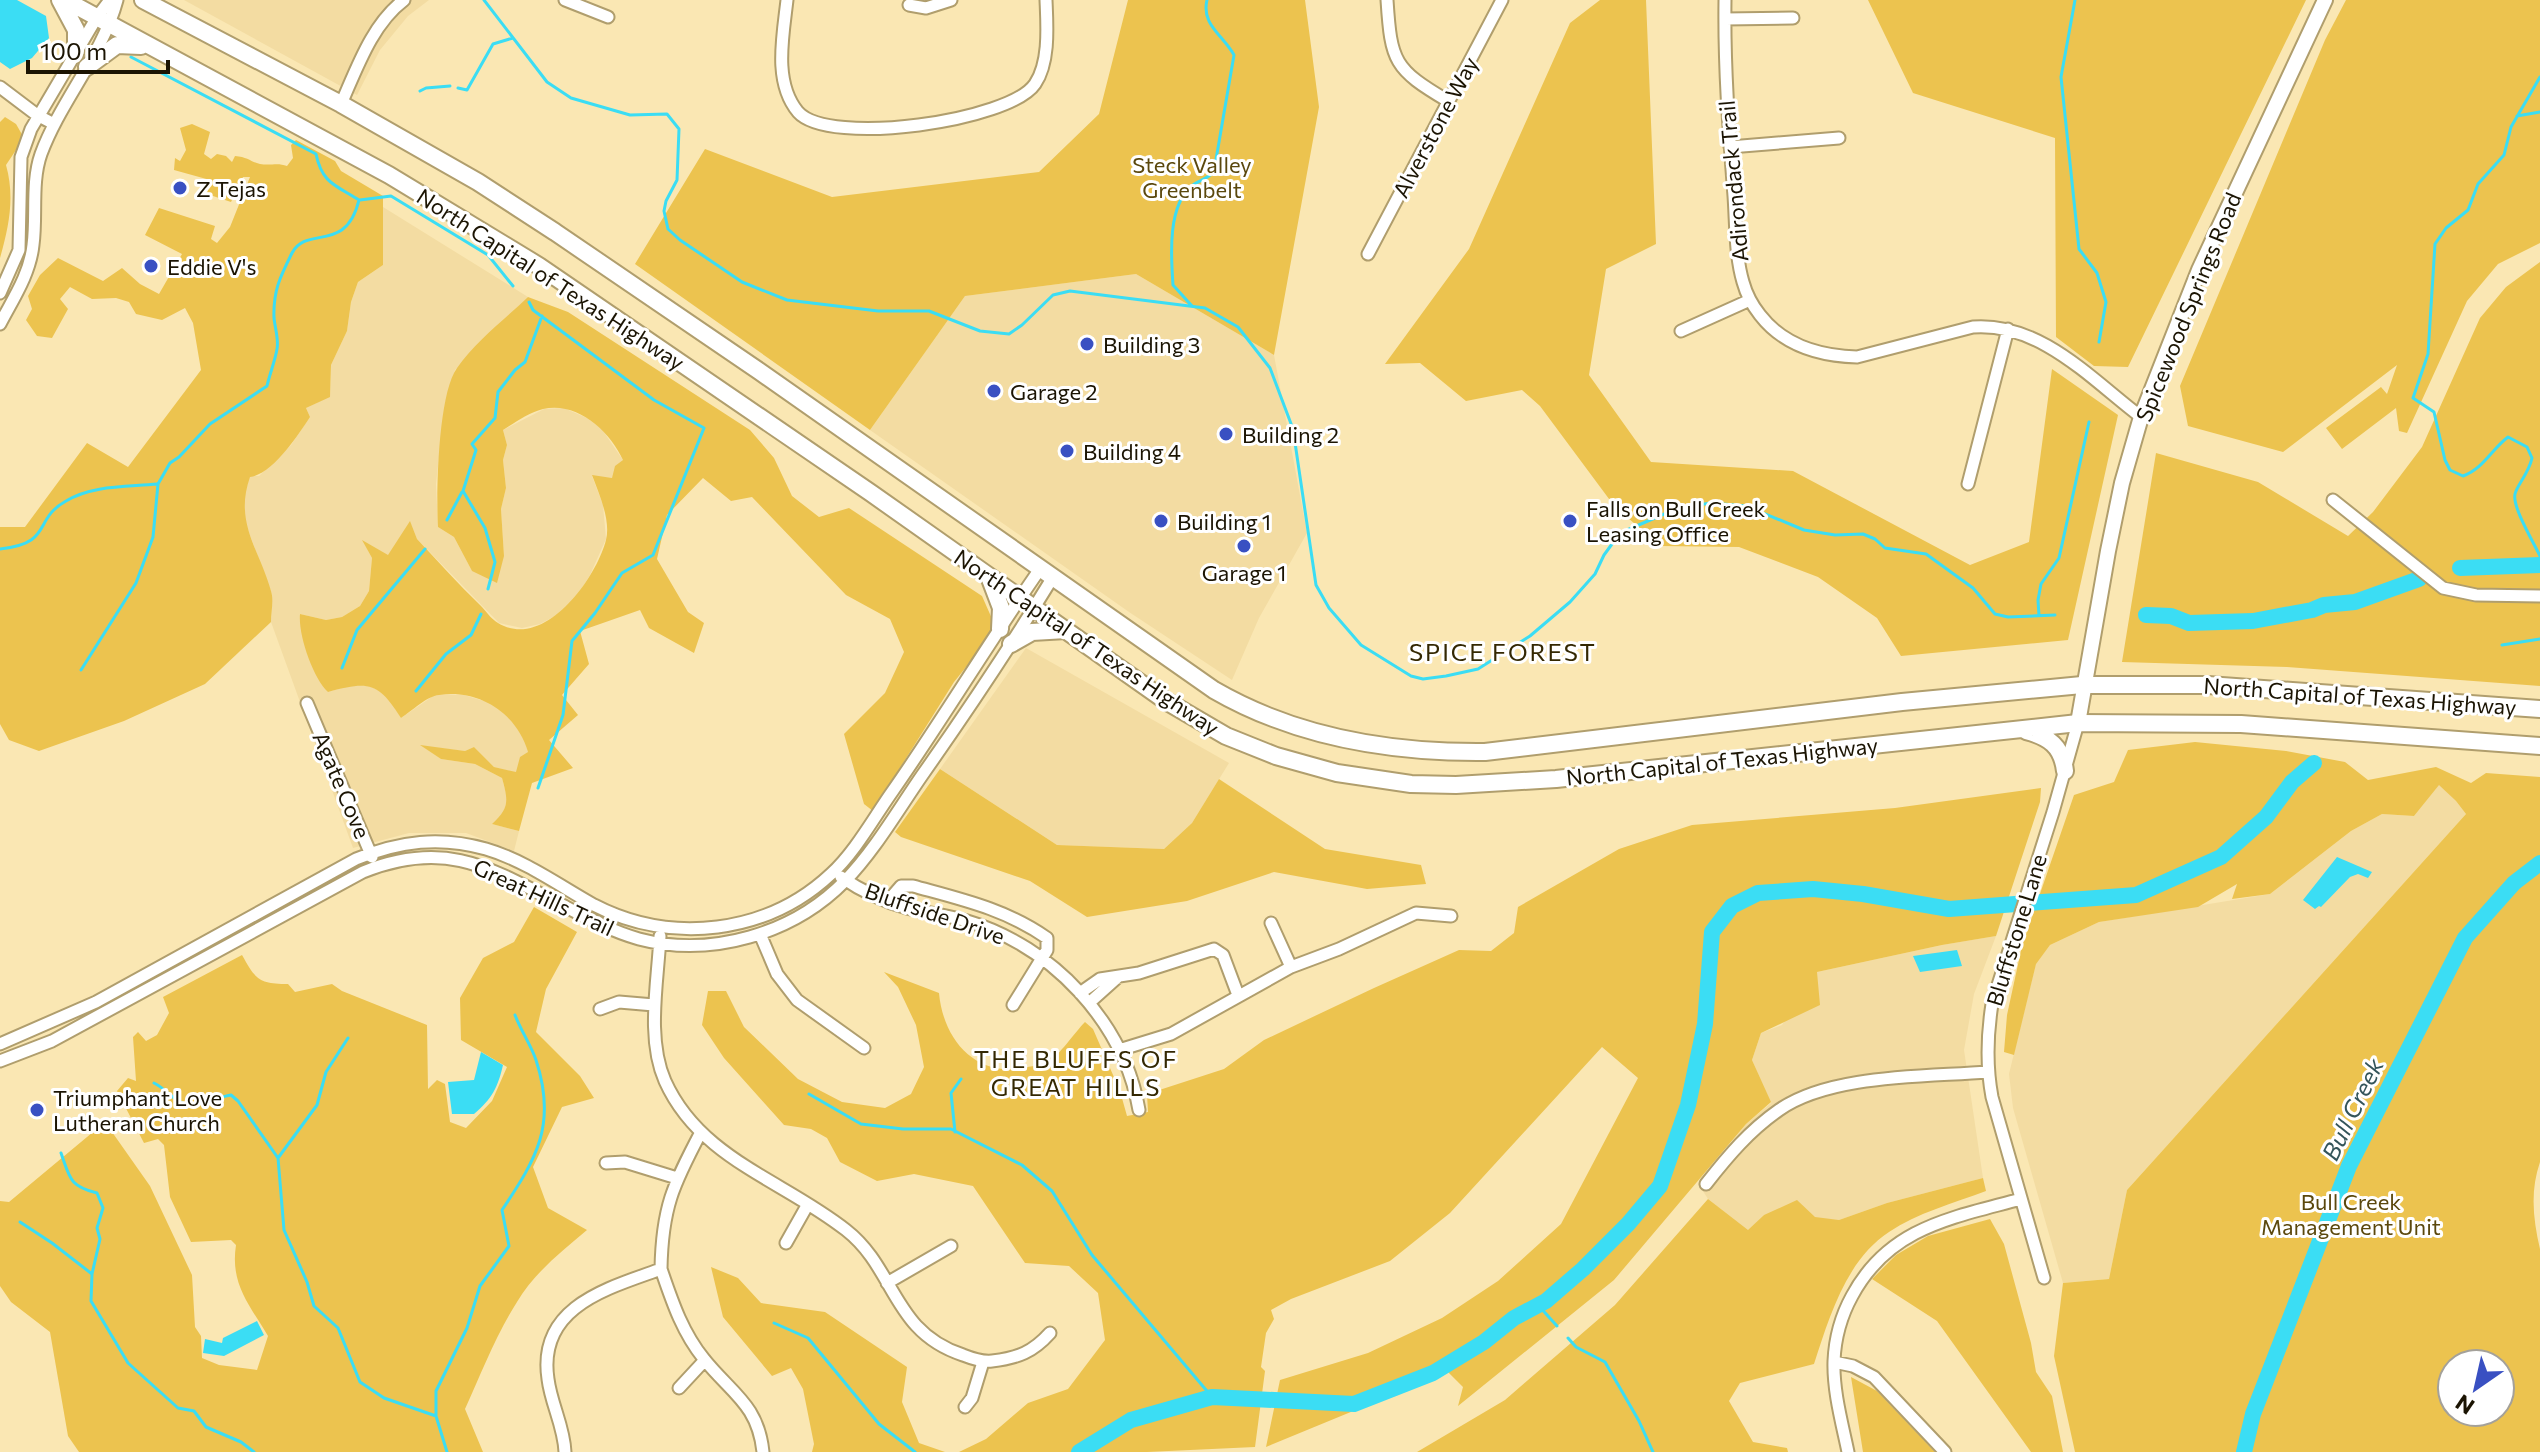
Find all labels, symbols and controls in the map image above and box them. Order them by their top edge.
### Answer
scale bar [28,24,168,74]
text: 100 m [40,36,107,65]
street label: Alverstone Way [1386,52,1484,202]
street label: Adirondack Trail [1712,99,1754,263]
park label: Steck Valley Greenbelt [1132,151,1252,203]
place label: Z Tejas [196,175,266,202]
marker: Z Tejas [171,179,189,197]
street label: North Capital of Texas Highway [412,182,690,376]
street label: Spicewood Springs Road [2130,189,2246,425]
place label: Eddie V's [167,253,257,280]
marker: Eddie V's [142,257,160,275]
place label: Building 3 [1103,331,1200,358]
marker: Building 3 [1078,335,1096,353]
place label: Garage 2 [1010,378,1097,405]
marker: Garage 2 [985,382,1003,400]
place label: Building 2 [1242,421,1339,448]
marker: Building 2 [1217,425,1235,443]
place label: Building 4 [1083,438,1181,465]
marker: Building 4 [1058,442,1076,460]
place label: Falls on Bull Creek Leasing Office [1586,495,1766,547]
place label: Building 1 [1177,508,1271,535]
marker: Building 1 [1152,512,1170,530]
marker: Falls on Bull Creek Leasing Office [1561,512,1579,530]
marker: Garage 1 [1235,537,1253,555]
street label: North Capital of Texas Highway [949,543,1225,741]
place label: Garage 1 [1202,559,1286,586]
district label: SPICE FOREST [1409,637,1597,666]
street label: North Capital of Texas Highway [2203,672,2517,720]
street label: Agate Cove [308,728,376,842]
street label: North Capital of Texas Highway [1565,731,1879,791]
street label: Bluffstone Lane [1980,851,2052,1009]
street label: Great Hills Trail [469,853,619,941]
street label: Bluffside Drive [862,876,1008,950]
district label: THE BLUFFS OF GREAT HILLS [974,1044,1178,1101]
water label: Bull Creek [2315,1052,2389,1165]
place label: Triumphant Love Lutheran Church [53,1084,222,1136]
marker: Triumphant Love Lutheran Church [28,1101,46,1119]
park label: Bull Creek Management Unit [2261,1188,2441,1240]
north arrow [2436,1348,2516,1428]
text: N [2450,1389,2479,1421]

